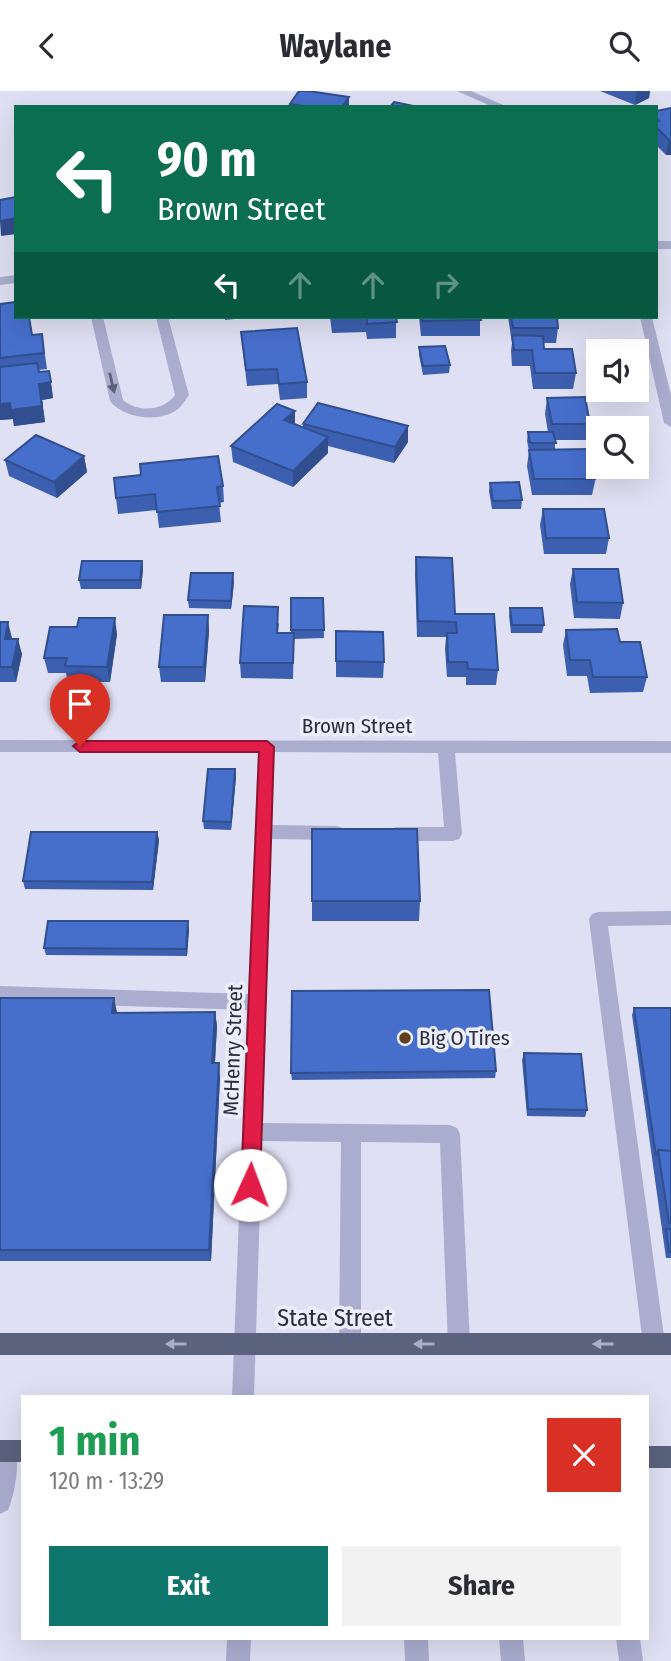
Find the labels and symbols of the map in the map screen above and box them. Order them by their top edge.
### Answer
one-way arrow [107,372,118,394]
pin [50,674,110,746]
street label: Brown Street [302,713,412,739]
street label: McHenry Street [218,984,248,1116]
place label: Big O Tires [419,1025,510,1051]
marker: Big O Tires [397,1030,413,1046]
position arrow [213,1148,287,1222]
street label: State Street [277,1304,393,1332]
one-way arrow [165,1338,187,1350]
one-way arrow [413,1338,435,1350]
one-way arrow [591,1338,613,1350]

